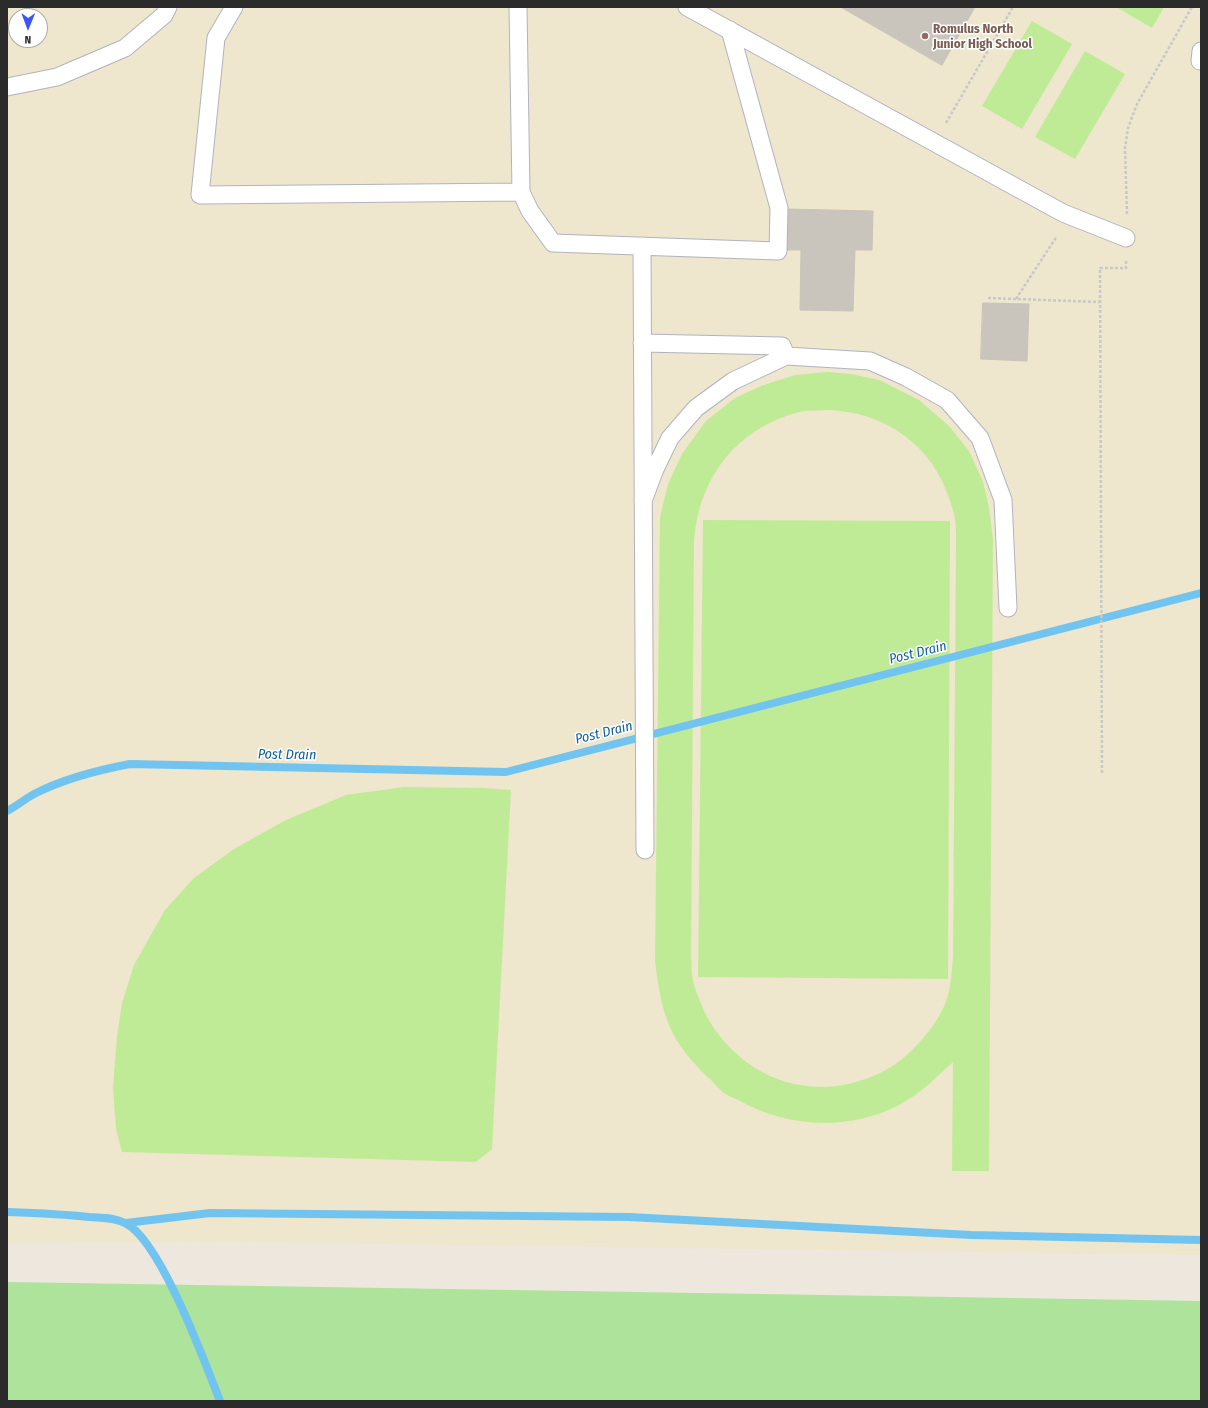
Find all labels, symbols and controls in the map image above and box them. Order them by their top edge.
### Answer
north arrow [8,8,48,48]
place label: Romulus North Junior High School [933,21,1032,52]
marker: Romulus North Junior High School [920,31,930,41]
text: N [24,33,31,46]
water label: Post Drain [888,638,948,668]
water label: Post Drain [574,718,634,748]
water label: Post Drain [258,746,316,764]

